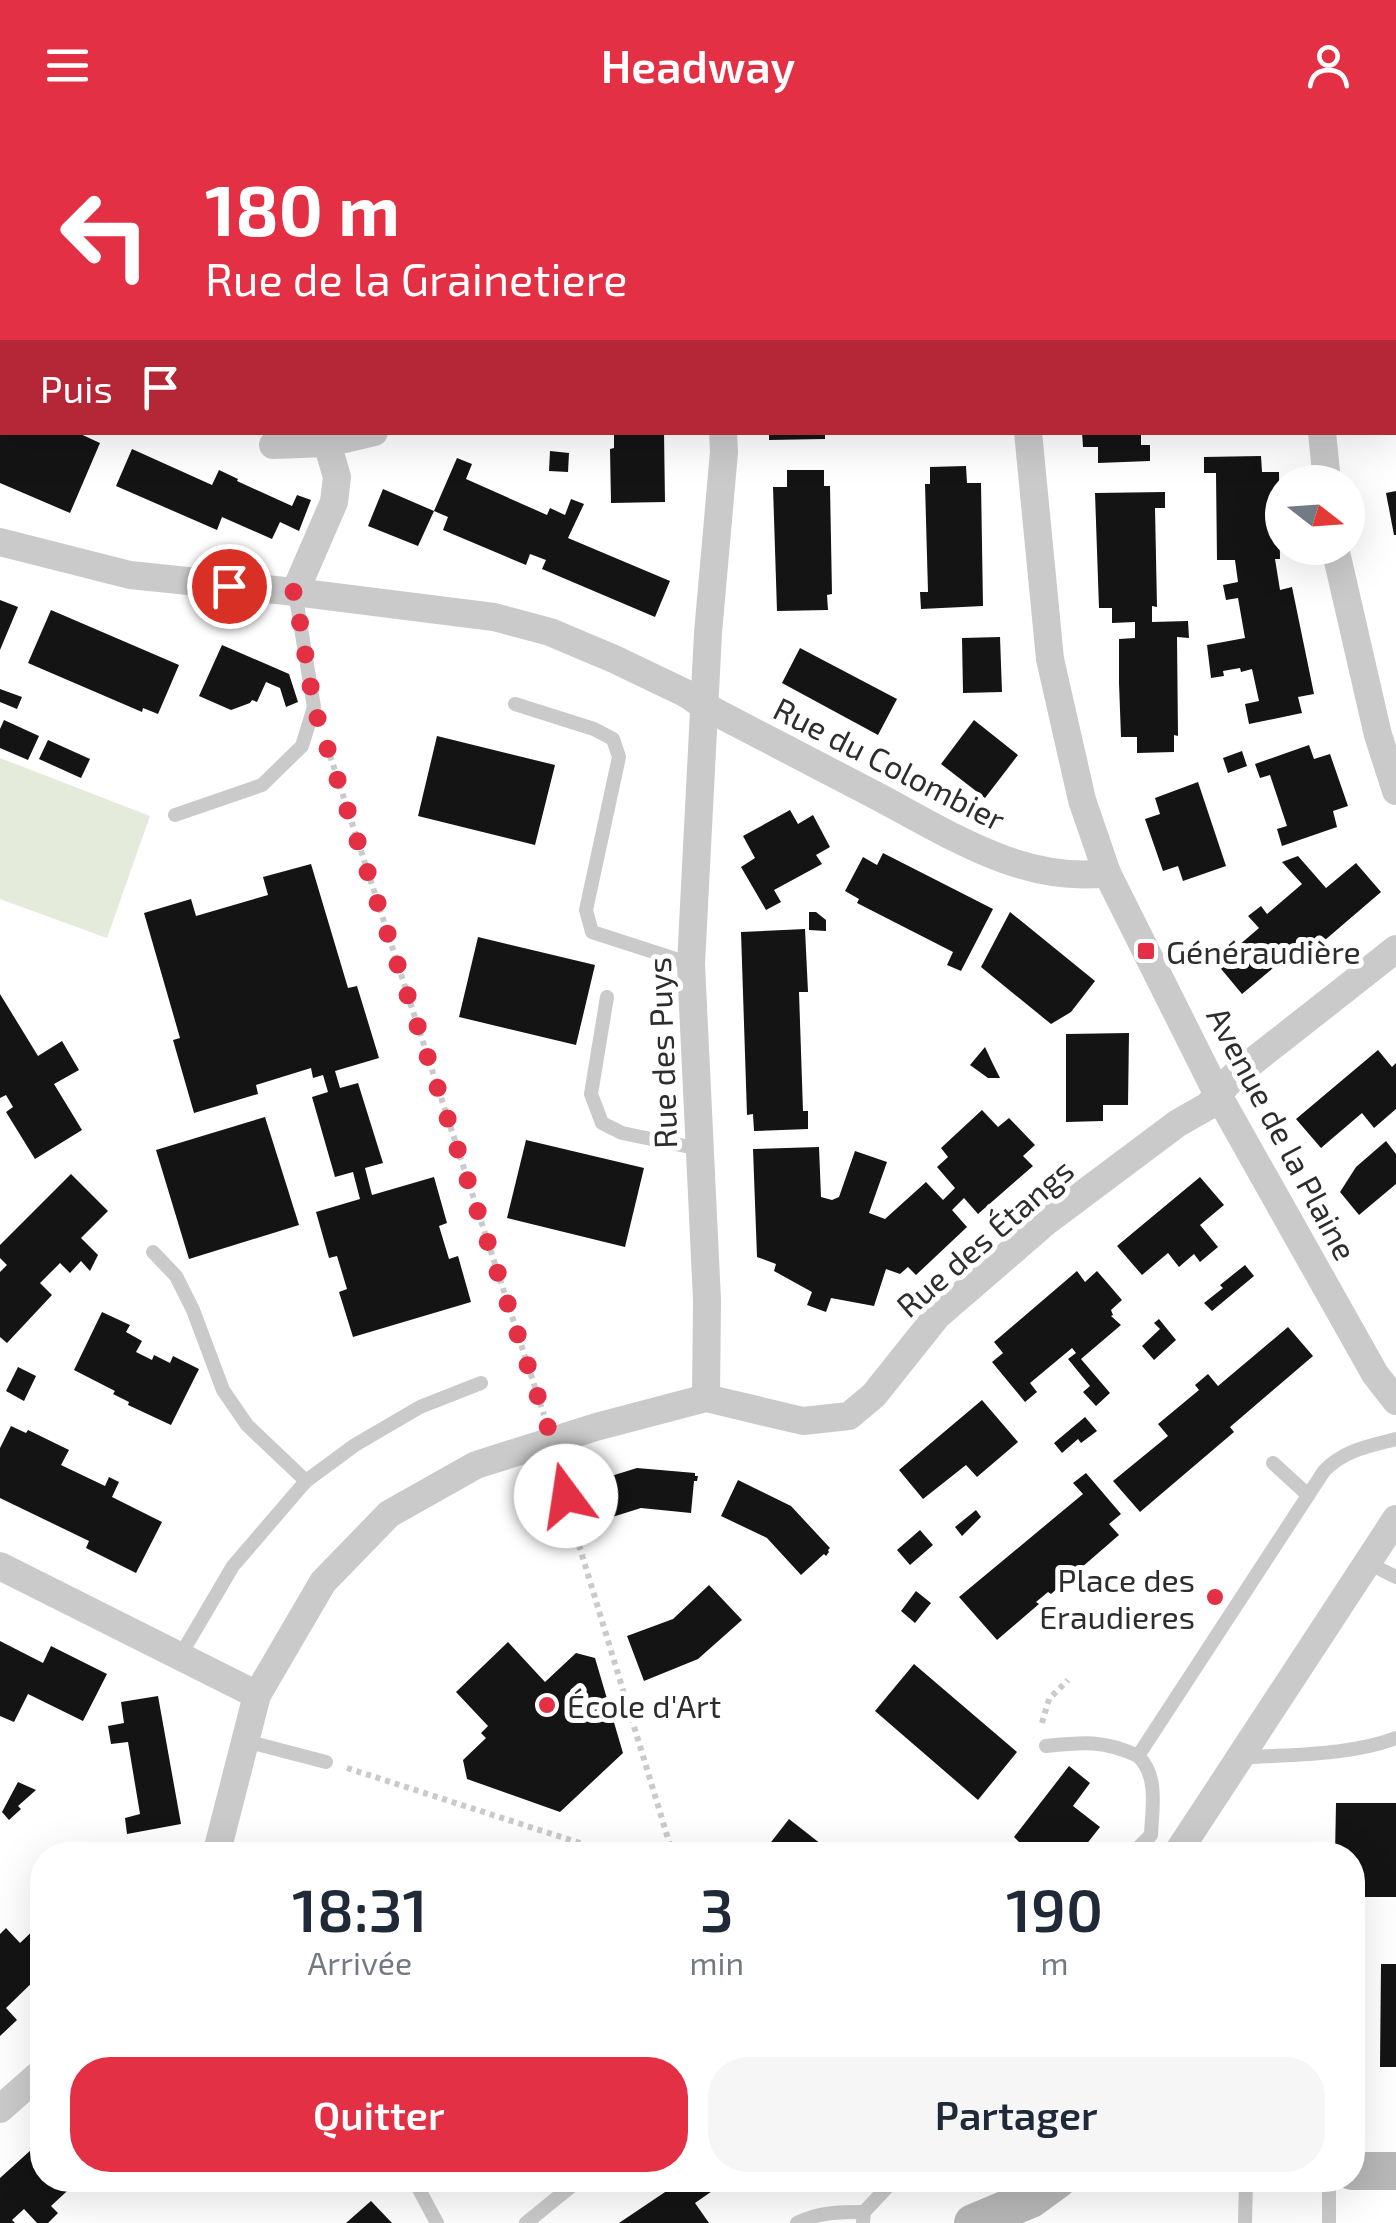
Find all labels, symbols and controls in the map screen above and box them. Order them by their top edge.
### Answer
icon: menu [40,38,95,93]
text: Headway [601,38,795,92]
icon: person [1301,38,1356,93]
text: 180 m [205,166,400,250]
icon: left [40,170,170,300]
text: Rue de la Grainetiere [205,251,627,305]
icon: arrive [133,360,188,415]
text: Puis [40,365,113,411]
north arrow [1265,465,1365,565]
map controls [1265,465,1365,565]
pin [187,544,272,629]
icon: arrive [202,559,257,614]
street label: Rue du Colombier [768,688,1012,838]
place label: Généraudière [1166,932,1361,970]
marker: Généraudière [1135,940,1157,962]
street label: Rue des Puys [639,957,683,1149]
street label: Avenue de la Plaine [1200,1000,1366,1266]
street label: Rue des Étangs [888,1150,1080,1324]
position arrow [514,1444,618,1548]
place label: Place des Eraudieres [1039,1560,1195,1635]
marker: Place des Eraudieres [1204,1586,1226,1608]
place label: École d'Art [567,1686,721,1724]
marker: École d'Art [536,1694,558,1716]
text: 18:31 [292,1872,428,1944]
text: 3 [700,1872,734,1944]
text: 190 [1006,1872,1103,1944]
text: Arrivée [307,1943,412,1981]
text: min [690,1943,744,1981]
text: m [1041,1943,1069,1981]
button: Quitter [70,2057,688,2172]
button: Partager [708,2057,1325,2172]

